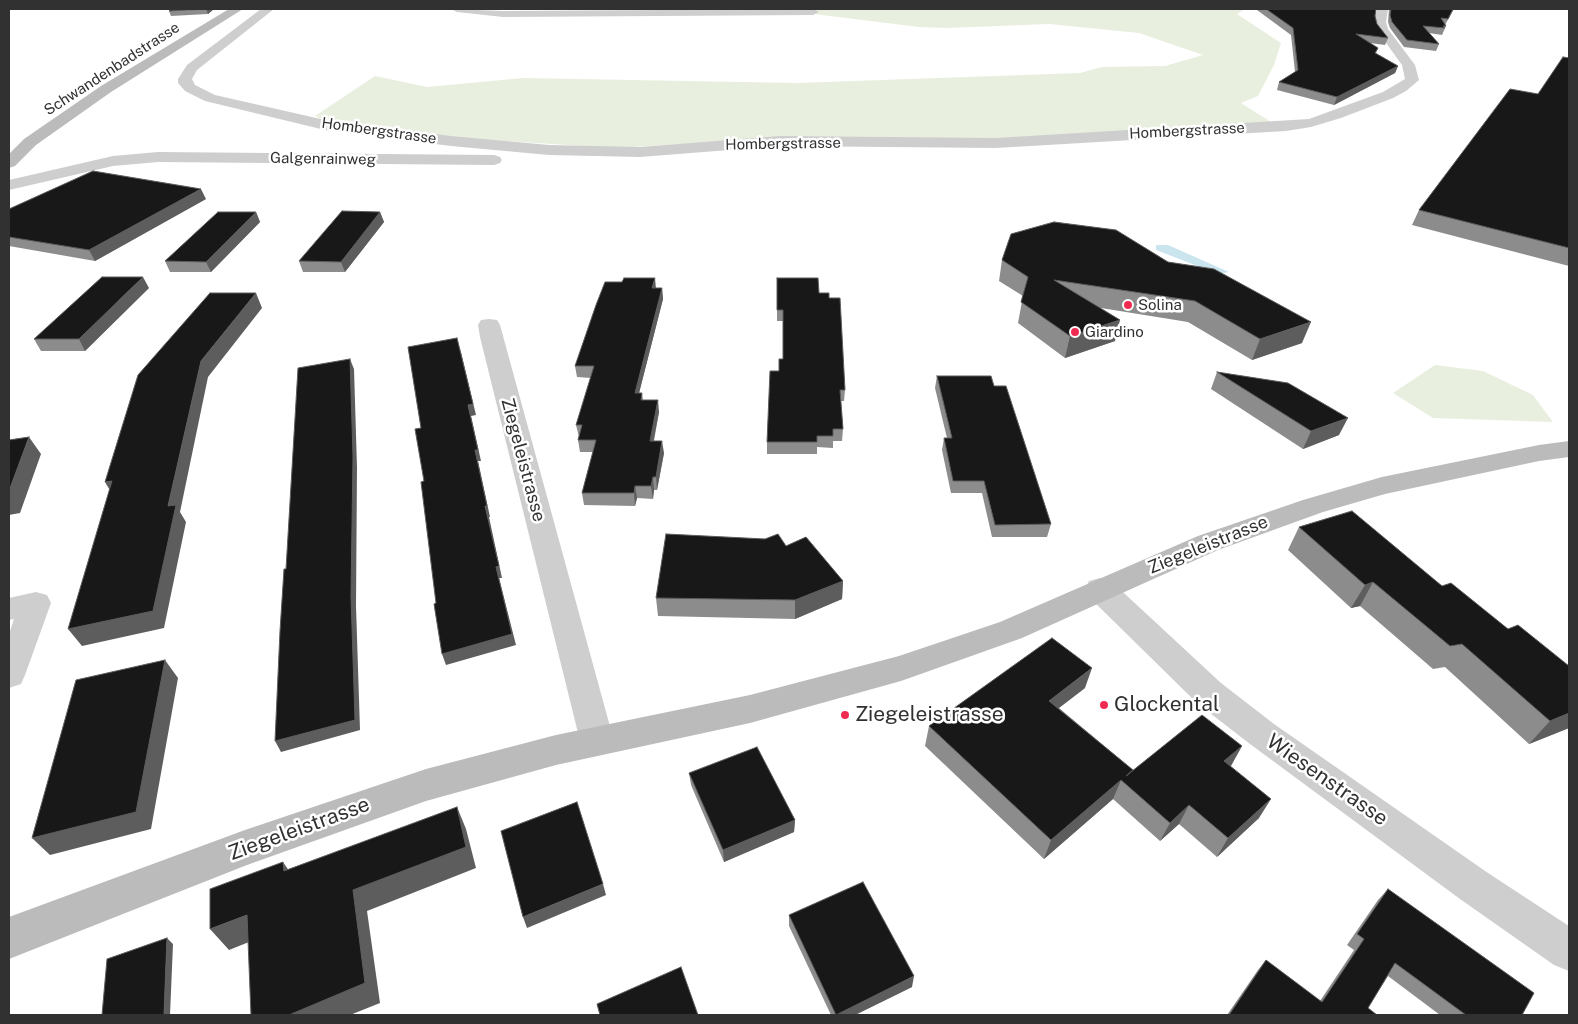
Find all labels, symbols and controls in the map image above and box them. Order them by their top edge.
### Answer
street label: Schwandenbadstrasse [41,18,183,120]
street label: Hombergstrasse [320,114,438,148]
street label: Hombergstrasse [1129,119,1245,143]
street label: Hombergstrasse [725,134,841,154]
street label: Galgenrainweg [270,149,376,169]
place label: Solina [1138,296,1182,314]
marker: Solina [1122,299,1134,311]
place label: Giardino [1085,323,1144,341]
marker: Giardino [1069,326,1081,338]
street label: Ziegeleistrasse [496,396,550,524]
street label: Ziegeleistrasse [1145,511,1271,579]
place label: Glockental [1114,692,1219,718]
marker: Glockental [1098,699,1110,711]
place label: Ziegeleistrasse [855,702,1004,728]
marker: Ziegeleistrasse [839,709,851,721]
street label: Wiesenstrasse [1261,729,1393,831]
street label: Ziegeleistrasse [225,792,373,866]

